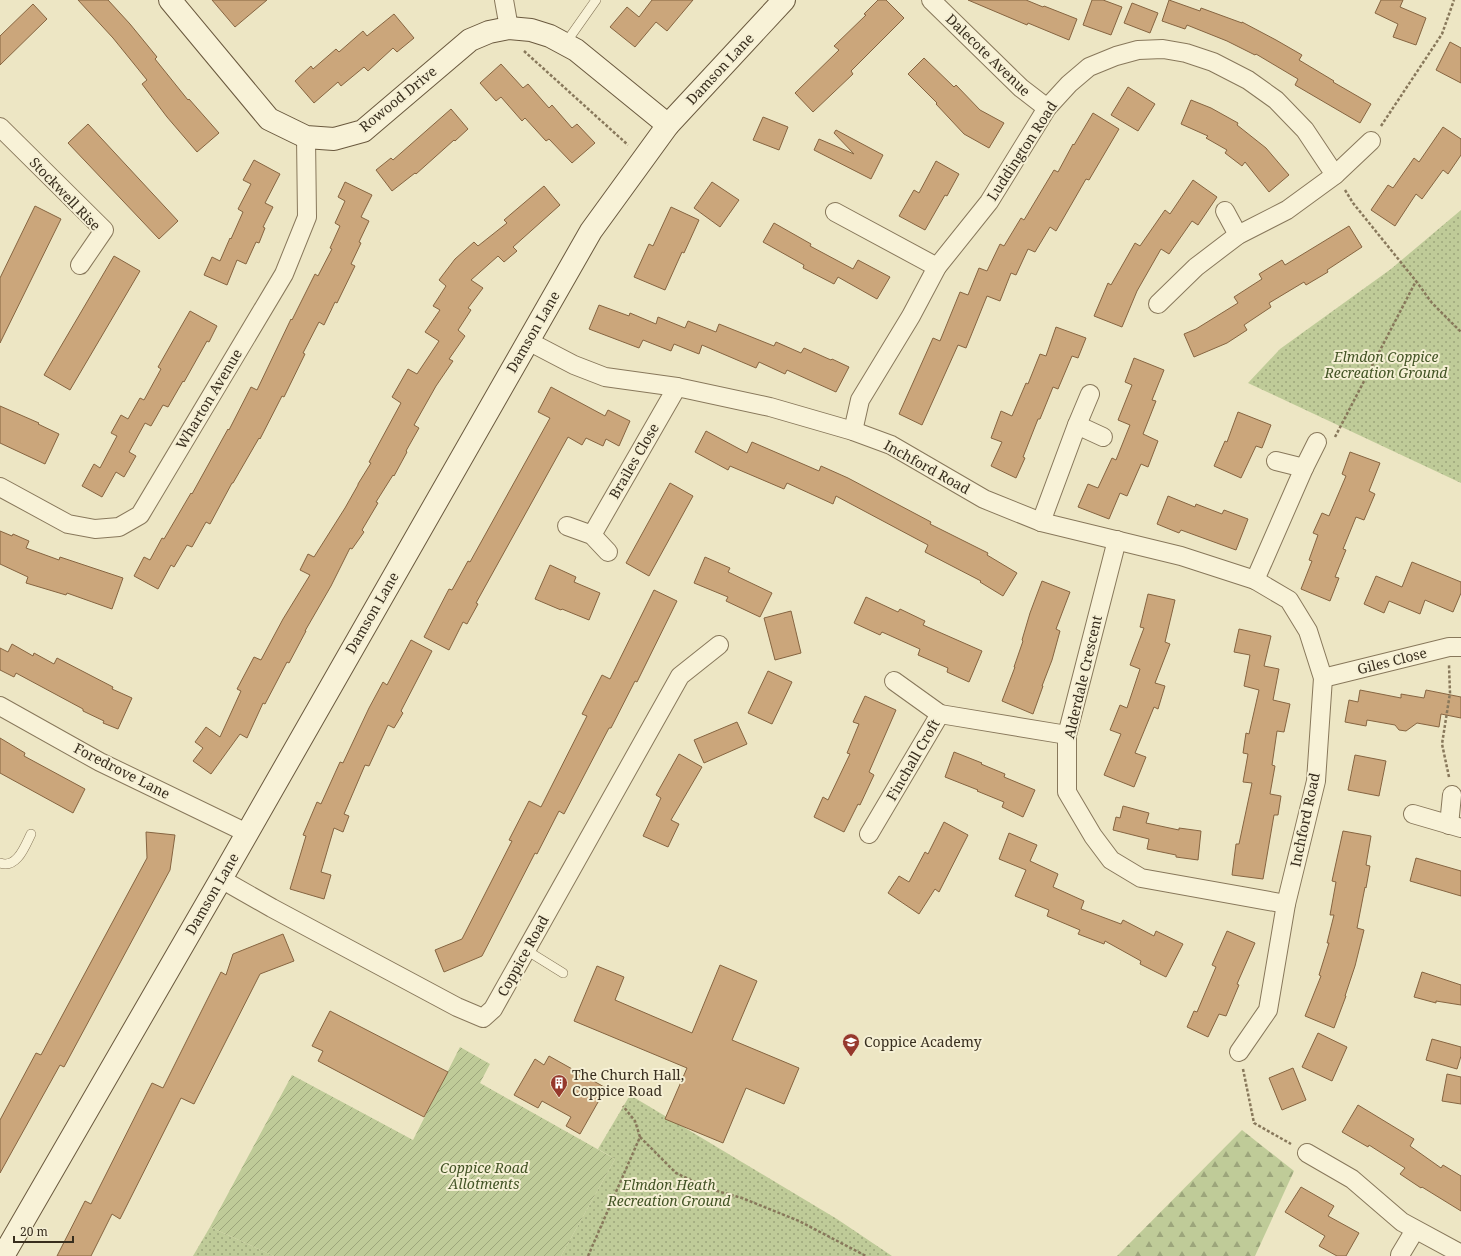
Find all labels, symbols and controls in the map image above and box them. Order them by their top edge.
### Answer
street label: Dalecote Avenue [942,9,1035,100]
street label: Damson Lane [681,29,758,109]
street label: Rowood Drive [355,61,440,136]
street label: Luddington Road [982,97,1061,204]
street label: Stockwell Rise [26,153,105,234]
street label: Damson Lane [501,287,564,376]
street label: Wharton Avenue [171,345,246,452]
park label: Elmdon Coppice Recreation Ground [1324,347,1448,382]
street label: Brailes Close [604,419,663,502]
street label: Inchford Road [881,435,974,498]
street label: Damson Lane [340,568,403,657]
street label: Alderdale Crescent [1059,613,1106,740]
street label: Giles Close [1355,643,1429,678]
street label: Finchall Croft [882,715,944,804]
street label: Foredrove Lane [71,738,174,803]
street label: Inchford Road [1285,771,1324,869]
street label: Damson Lane [180,849,243,938]
street label: Coppice Road [492,911,553,1000]
school or university icon: Coppice Academy [841,1032,861,1057]
place label: Coppice Academy [864,1032,982,1051]
place label: The Church Hall, Coppice Road [572,1065,684,1100]
building icon: The Church Hall, Coppice Road [549,1073,569,1098]
park label: Coppice Road Allotments [440,1158,529,1193]
park label: Elmdon Heath Recreation Ground [607,1175,731,1210]
scale bar [14,1218,73,1244]
text: 20 m [20,1223,48,1240]

